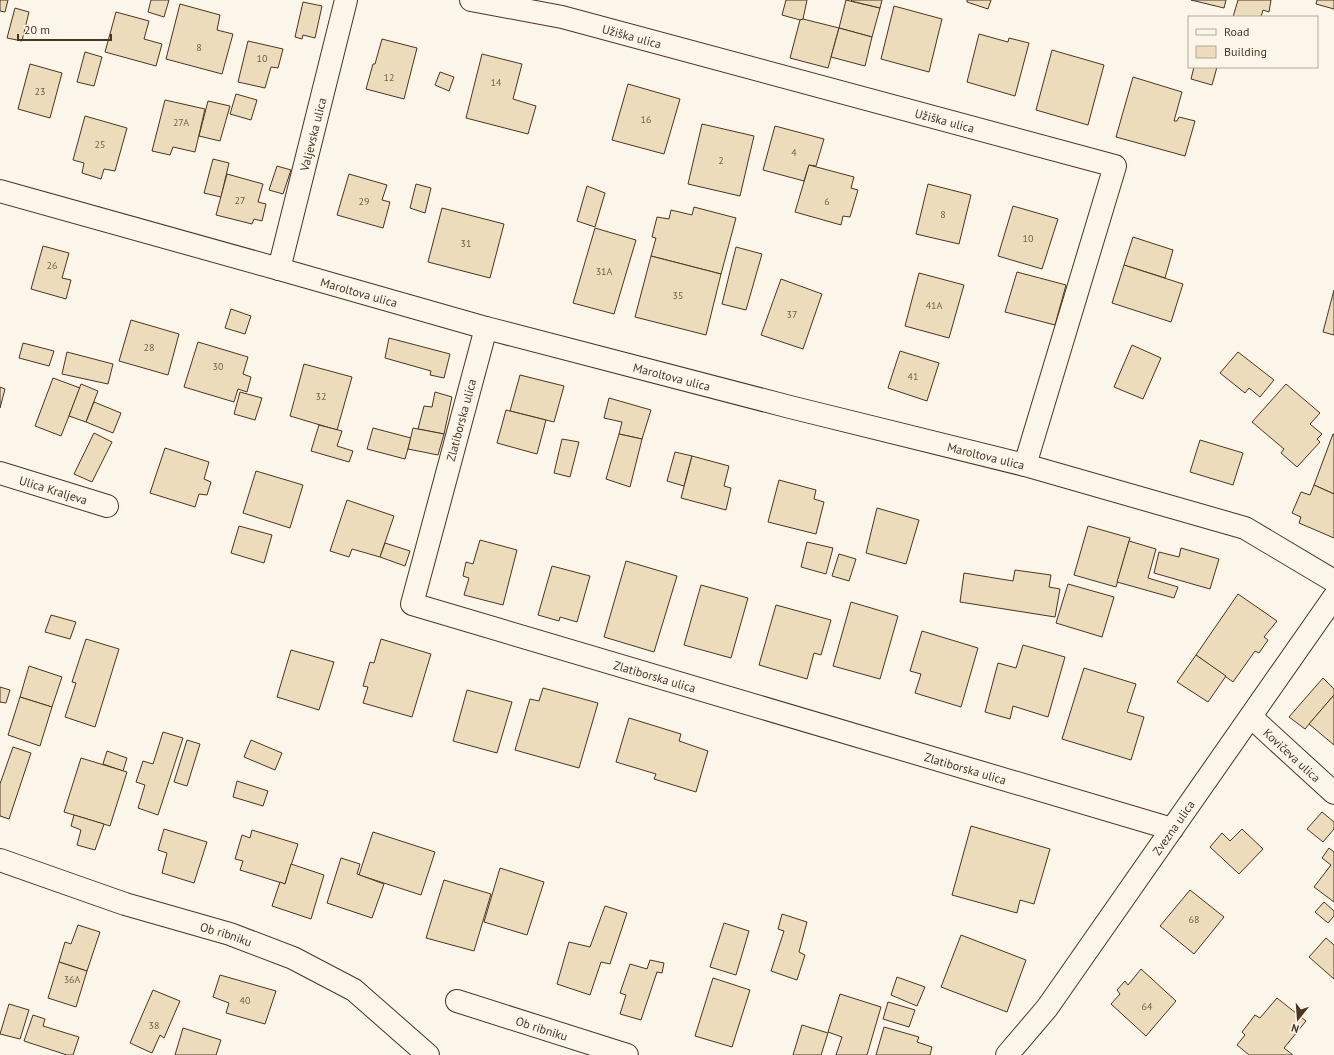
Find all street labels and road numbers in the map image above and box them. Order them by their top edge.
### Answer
street label: Užiška ulica [601,21,663,51]
street label: Valjevska ulica [296,96,329,173]
street label: Užiška ulica [913,105,976,135]
street label: Maroltova ulica [319,274,399,310]
street label: Maroltova ulica [632,359,712,394]
street label: Zlatiborska ulica [443,377,479,463]
street label: Maroltova ulica [946,439,1026,472]
street label: Ulica Kraljeva [18,472,89,507]
street label: Zlatiborska ulica [612,657,698,695]
street label: Kovičeva ulica [1260,725,1324,785]
street label: Zlatiborska ulica [923,749,1008,787]
street label: Zvezna ulica [1149,797,1197,858]
street label: Ob ribniku [199,918,254,949]
street label: Ob ribniku [514,1013,570,1043]

